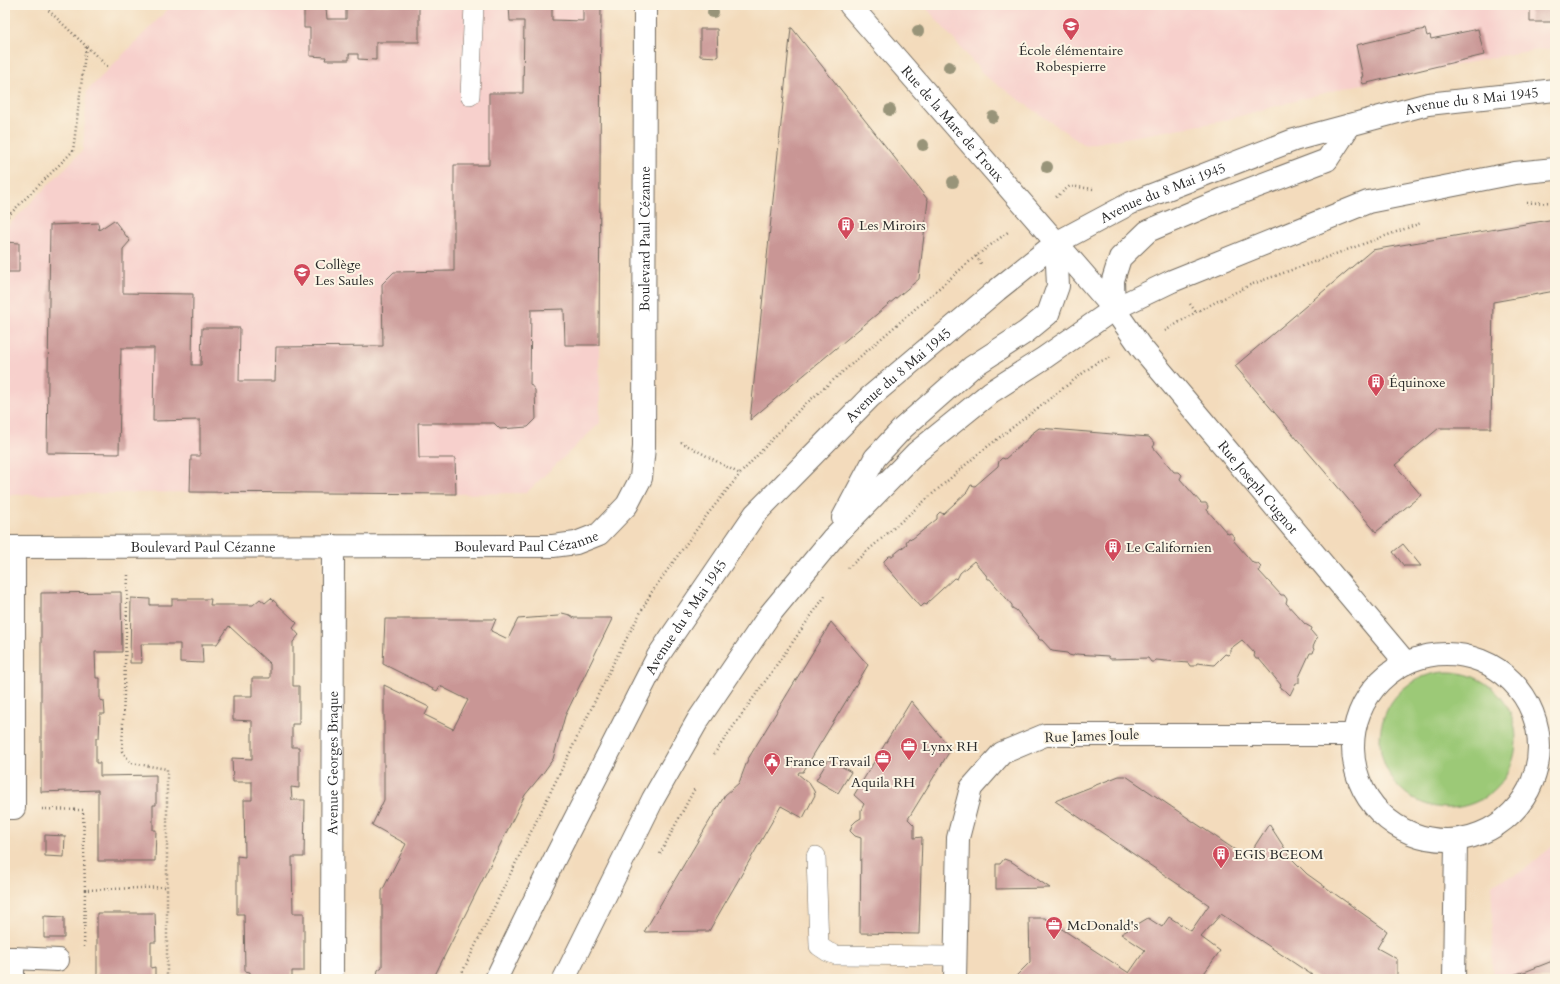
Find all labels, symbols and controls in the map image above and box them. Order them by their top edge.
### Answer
school or university icon: École élémentaire Robespierre [1061,16,1081,41]
place label: École élémentaire Robespierre [1019,41,1123,76]
street label: Rue de la Mare de Troux [897,61,1009,186]
street label: Avenue du 8 Mai 1945 [1403,82,1539,119]
street label: Avenue du 8 Mai 1945 [1096,158,1228,227]
street label: Boulevard Paul Cézanne [635,166,654,311]
building icon: Les Miroirs [836,215,856,240]
place label: Les Miroirs [859,216,926,235]
place label: Collège Les Saules [315,255,374,290]
school or university icon: Collège Les Saules [292,262,312,287]
street label: Avenue du 8 Mai 1945 [841,323,955,426]
building icon: Équinoxe [1366,372,1386,397]
place label: Équinoxe [1389,373,1446,392]
street label: Rue Joseph Cugnot [1214,437,1303,538]
street label: Boulevard Paul Cézanne [454,526,601,556]
street label: Boulevard Paul Cézanne [130,537,276,556]
building icon: Le Californien [1103,537,1123,562]
place label: Le Californien [1126,538,1212,557]
street label: Avenue du 8 Mai 1945 [641,556,731,678]
street label: Avenue Georges Braque [323,691,342,835]
street label: Rue James Joule [1044,725,1140,747]
office icon: Lynx RH [899,736,919,761]
place label: Lynx RH [922,737,978,756]
office icon: Aquila RH [873,748,893,773]
public building icon: France Travail [762,751,782,776]
place label: France Travail [785,752,871,771]
place label: Aquila RH [851,773,915,792]
building icon: EGIS BCEOM [1211,844,1231,869]
place label: EGIS BCEOM [1234,845,1323,864]
office icon: McDonald's [1044,915,1064,940]
place label: McDonald's [1067,916,1139,935]

